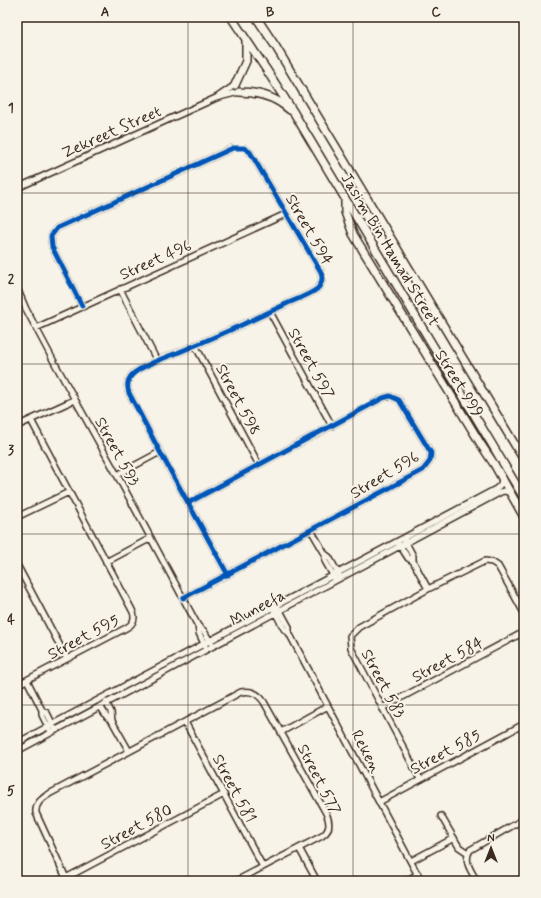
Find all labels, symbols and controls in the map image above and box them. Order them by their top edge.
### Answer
text: A [101,4,109,21]
text: B [266,4,275,21]
text: C [431,4,441,21]
text: 1 [8,100,14,117]
street label: Zekreet Street [59,101,165,164]
street label: Jasim Bin Hamad Street [336,169,444,331]
street label: Street 594 [280,190,337,269]
street label: Street 496 [116,235,195,286]
text: 2 [8,271,15,288]
street label: Street 597 [283,324,339,403]
street label: Street 999 [430,346,488,422]
street label: Street 598 [210,360,265,439]
street label: Street 593 [89,413,144,490]
text: 3 [8,442,14,459]
street label: Street 596 [346,447,423,504]
street label: Muneefa [226,585,289,632]
street label: Street 595 [44,610,123,665]
text: 4 [7,612,15,629]
street label: Street 584 [408,633,487,688]
street label: Street 583 [356,646,410,722]
street label: Street 585 [407,725,485,780]
street label: Reken [346,726,386,777]
street label: Street 577 [292,741,345,819]
street label: Street 581 [207,751,260,827]
text: 5 [7,783,15,800]
street label: Street 580 [97,800,176,855]
north arrow [471,828,511,868]
text: N [487,832,495,846]

